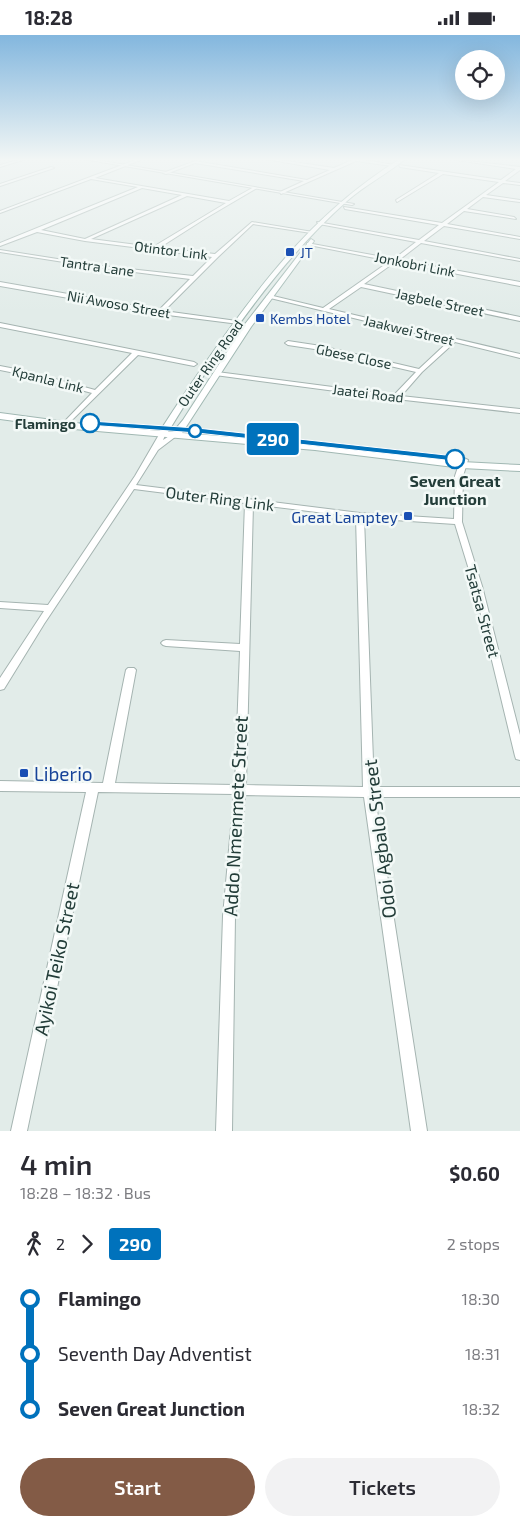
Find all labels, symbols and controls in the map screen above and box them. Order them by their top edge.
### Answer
text: 18:28 [25,6,73,29]
map controls [455,50,505,100]
button: locate [455,50,505,100]
street label: Otintor Link [133,237,209,263]
place label: JT [300,244,313,261]
marker: JT [284,246,296,258]
street label: Jonkobri Link [373,248,457,280]
street label: Tantra Lane [59,252,135,280]
street label: Jagbele Street [394,284,486,320]
street label: Nii Awoso Street [66,287,172,321]
place label: Kembs Hotel [270,310,351,327]
street label: Jaakwei Street [362,311,456,349]
marker: Kembs Hotel [254,312,266,324]
street label: Outer Ring Road [174,316,246,410]
street label: Gbese Close [315,340,393,372]
street label: Kpanla Link [10,362,86,396]
street label: Jaatei Road [331,380,405,406]
marker: Flamingo [80,413,100,433]
place label: Flamingo [15,415,76,432]
line badge: 290 [244,423,302,455]
unlabelled marker [188,424,202,438]
text: 290 [257,428,289,450]
marker: Seven Great Junction [445,449,465,469]
place label: Seven Great Junction [409,471,501,508]
street label: Outer Ring Link [165,482,275,514]
place label: Great Lamptey [291,507,399,526]
marker: Great Lamptey [402,510,414,522]
street label: Tsatsa Street [461,562,505,660]
street label: Addo Nmenmete Street [218,715,252,917]
street label: Odoi Agbalo Street [358,758,400,920]
place label: Liberio [34,762,93,785]
marker: Liberio [18,767,30,779]
street label: Ayikoi Teiko Street [29,880,83,1038]
text: 4 min [20,1147,92,1181]
text: $0.60 [449,1162,500,1185]
text: 18:28 – 18:32 · Bus [20,1183,151,1202]
icon: walk [20,1230,48,1258]
icon: forward [73,1230,101,1258]
text: 290 [119,1233,151,1255]
text: 2 [56,1234,65,1253]
text: 2 stops [447,1234,500,1253]
text: Flamingo [58,1287,141,1310]
text: 18:30 [462,1289,500,1308]
text: Seventh Day Adventist [58,1342,252,1365]
text: 18:31 [465,1344,500,1363]
text: Seven Great Junction [58,1397,245,1420]
text: 18:32 [462,1399,500,1418]
button: Start [20,1458,255,1516]
button: Tickets [265,1458,500,1516]

